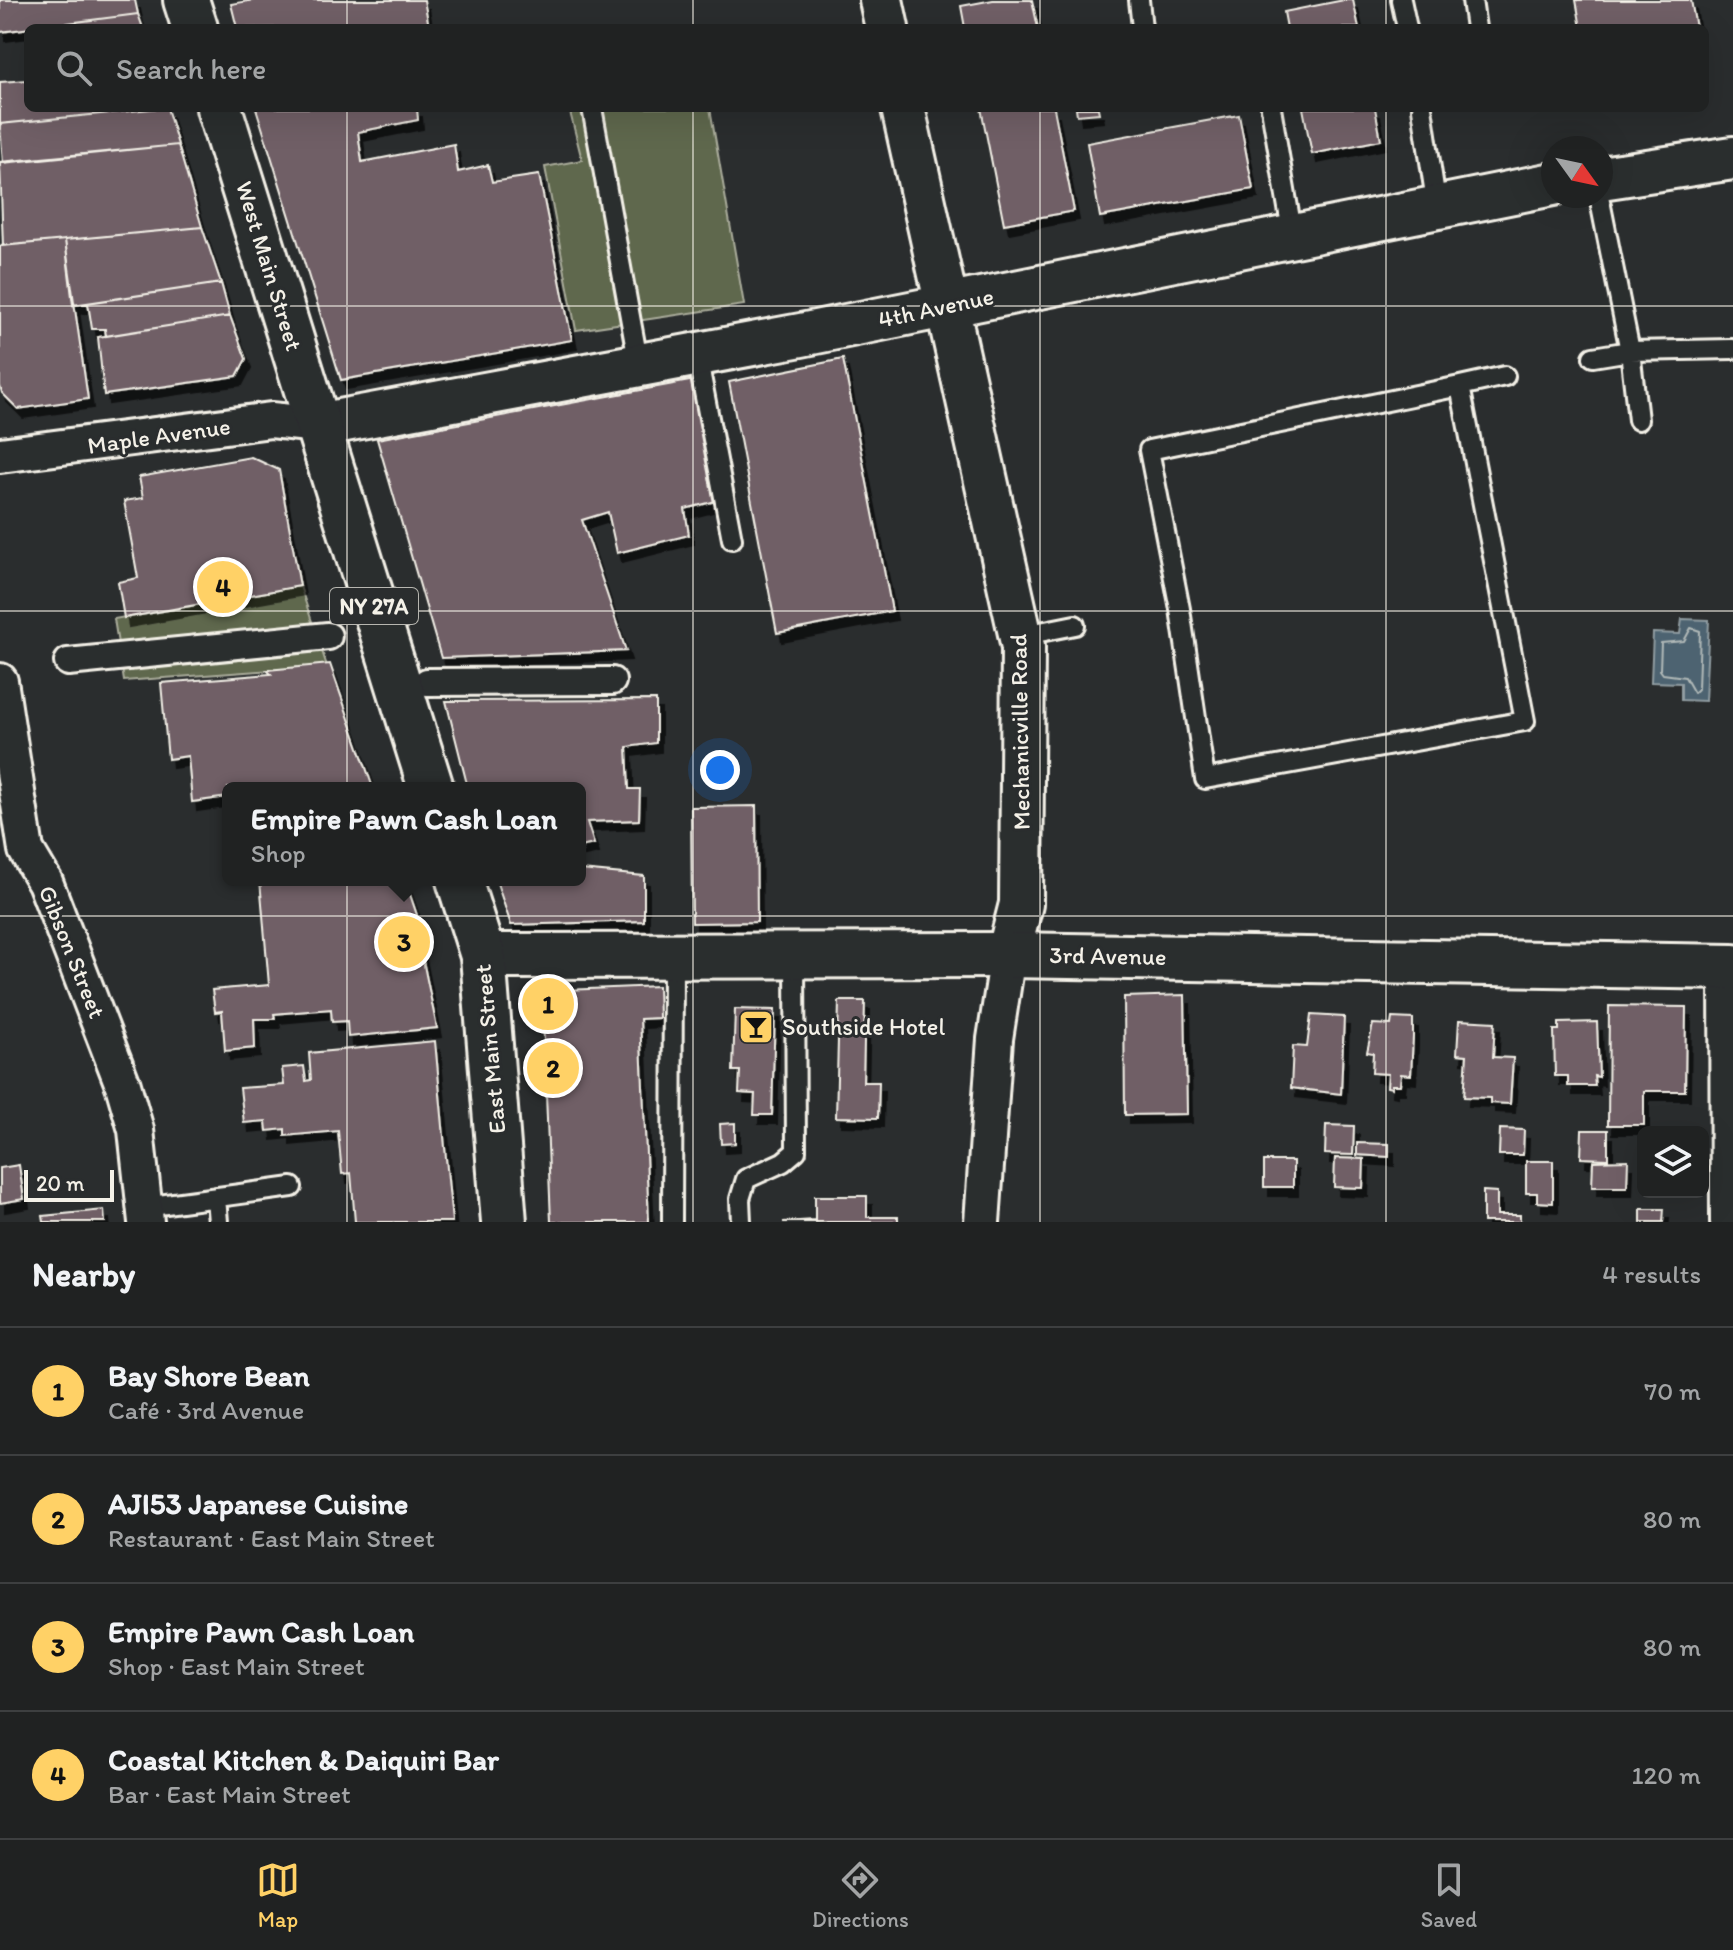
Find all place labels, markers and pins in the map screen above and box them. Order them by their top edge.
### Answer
pin: 4 [197,557,249,617]
pin: 3 [378,912,430,972]
pin: 1 [522,974,574,1034]
bar icon: Southside Hotel [737,1008,775,1046]
place label: Southside Hotel [782,1012,945,1041]
pin: 2 [527,1038,579,1098]

